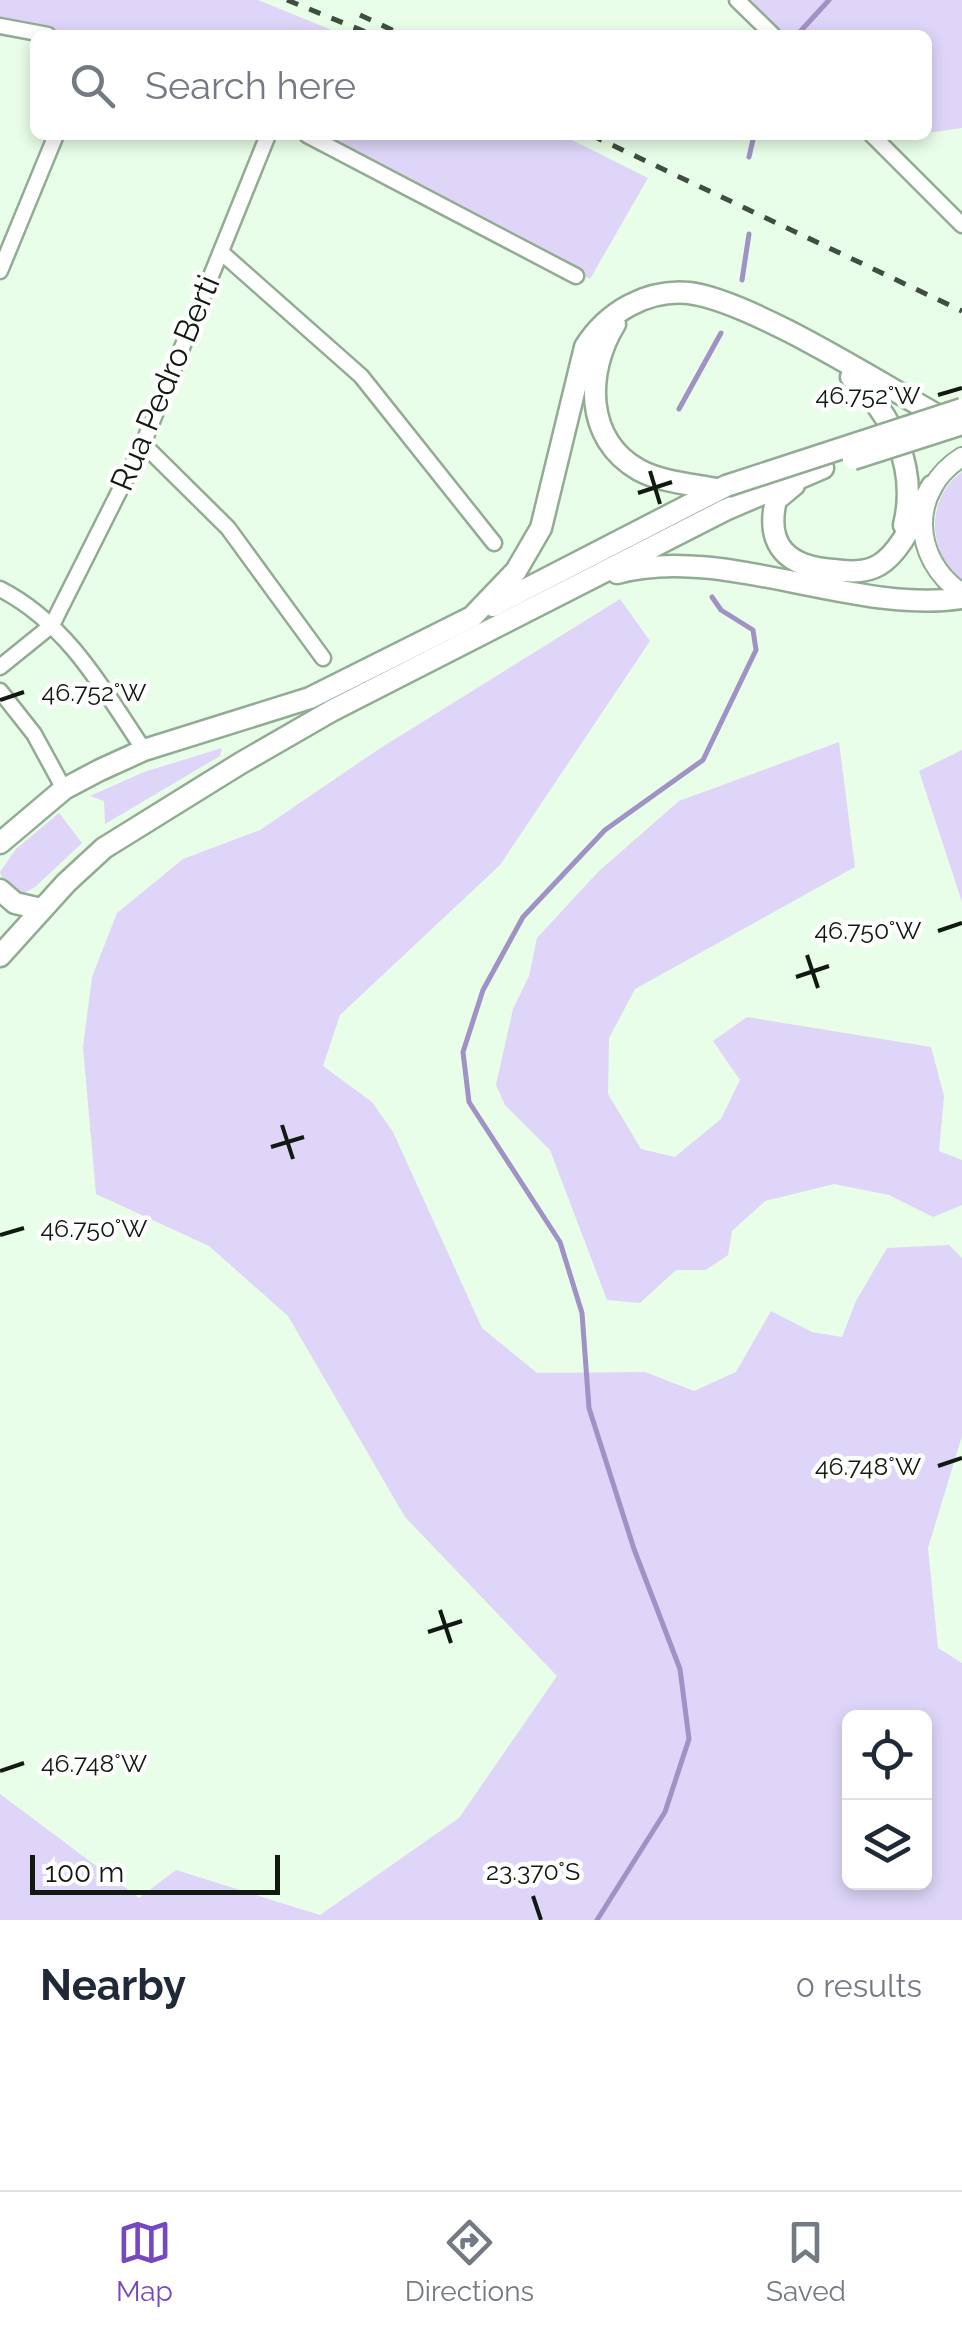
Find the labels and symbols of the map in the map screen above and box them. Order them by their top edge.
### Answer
street label: Rua Pedro Berti [102,269,227,496]
text: 46.752°W [816,380,920,410]
text: 46.752°W [42,677,146,707]
text: 46.750°W [814,915,922,945]
text: 46.750°W [40,1213,148,1243]
text: 46.748°W [815,1451,921,1481]
text: 46.748°W [41,1748,147,1778]
scale bar [30,1850,280,1894]
text: 23.370°S [486,1856,580,1886]

